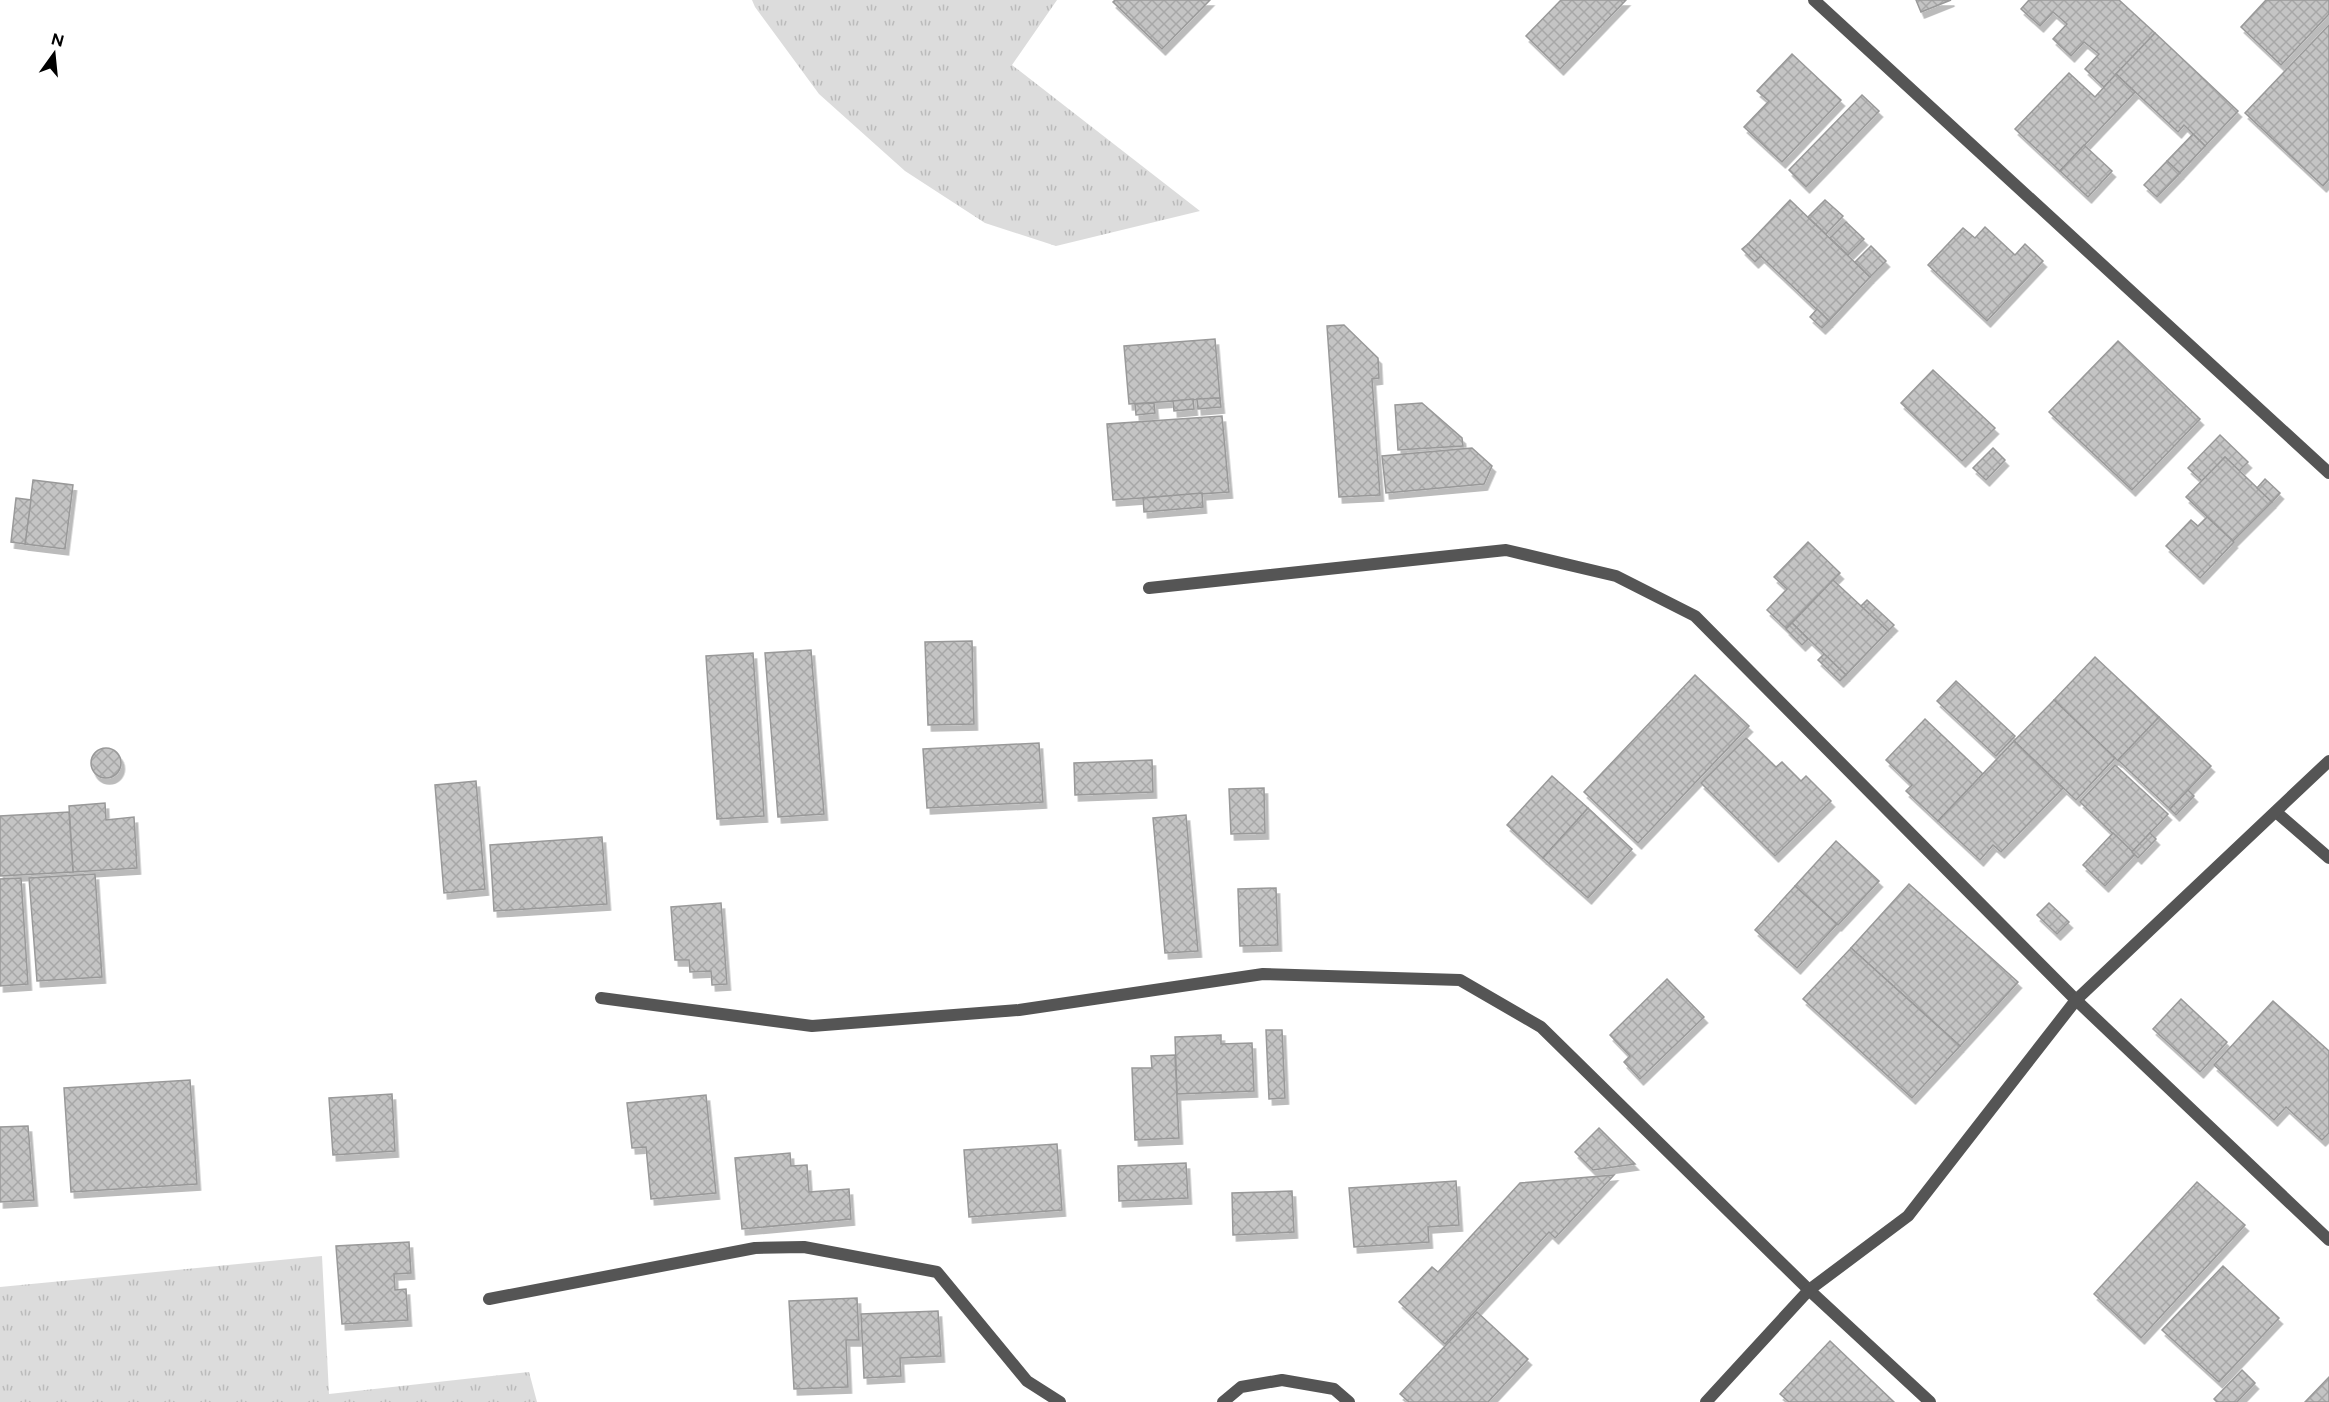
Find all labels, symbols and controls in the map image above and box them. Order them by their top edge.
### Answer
north arrow [24,24,84,84]
text: N [49,29,66,51]

